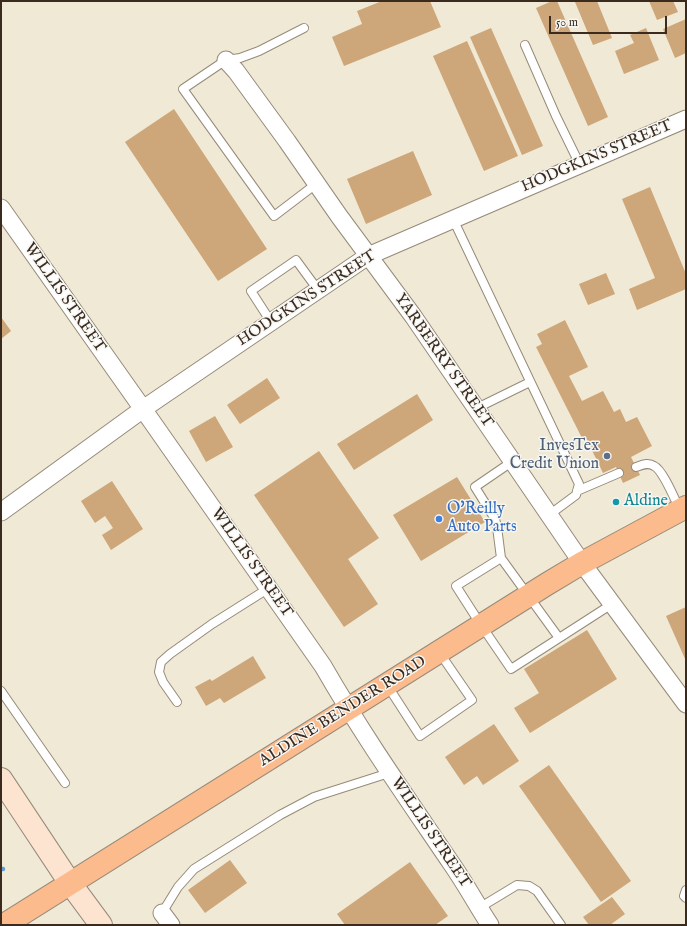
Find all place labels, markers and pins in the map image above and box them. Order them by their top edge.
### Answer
place label: InvesTex Credit Union [510,437,599,475]
marker: InvesTex Credit Union [602,451,612,461]
place label: Aldine [624,492,668,512]
marker: Aldine [611,497,621,507]
place label: O'Reilly Auto Parts [447,500,517,538]
marker: O'Reilly Auto Parts [434,514,444,524]

